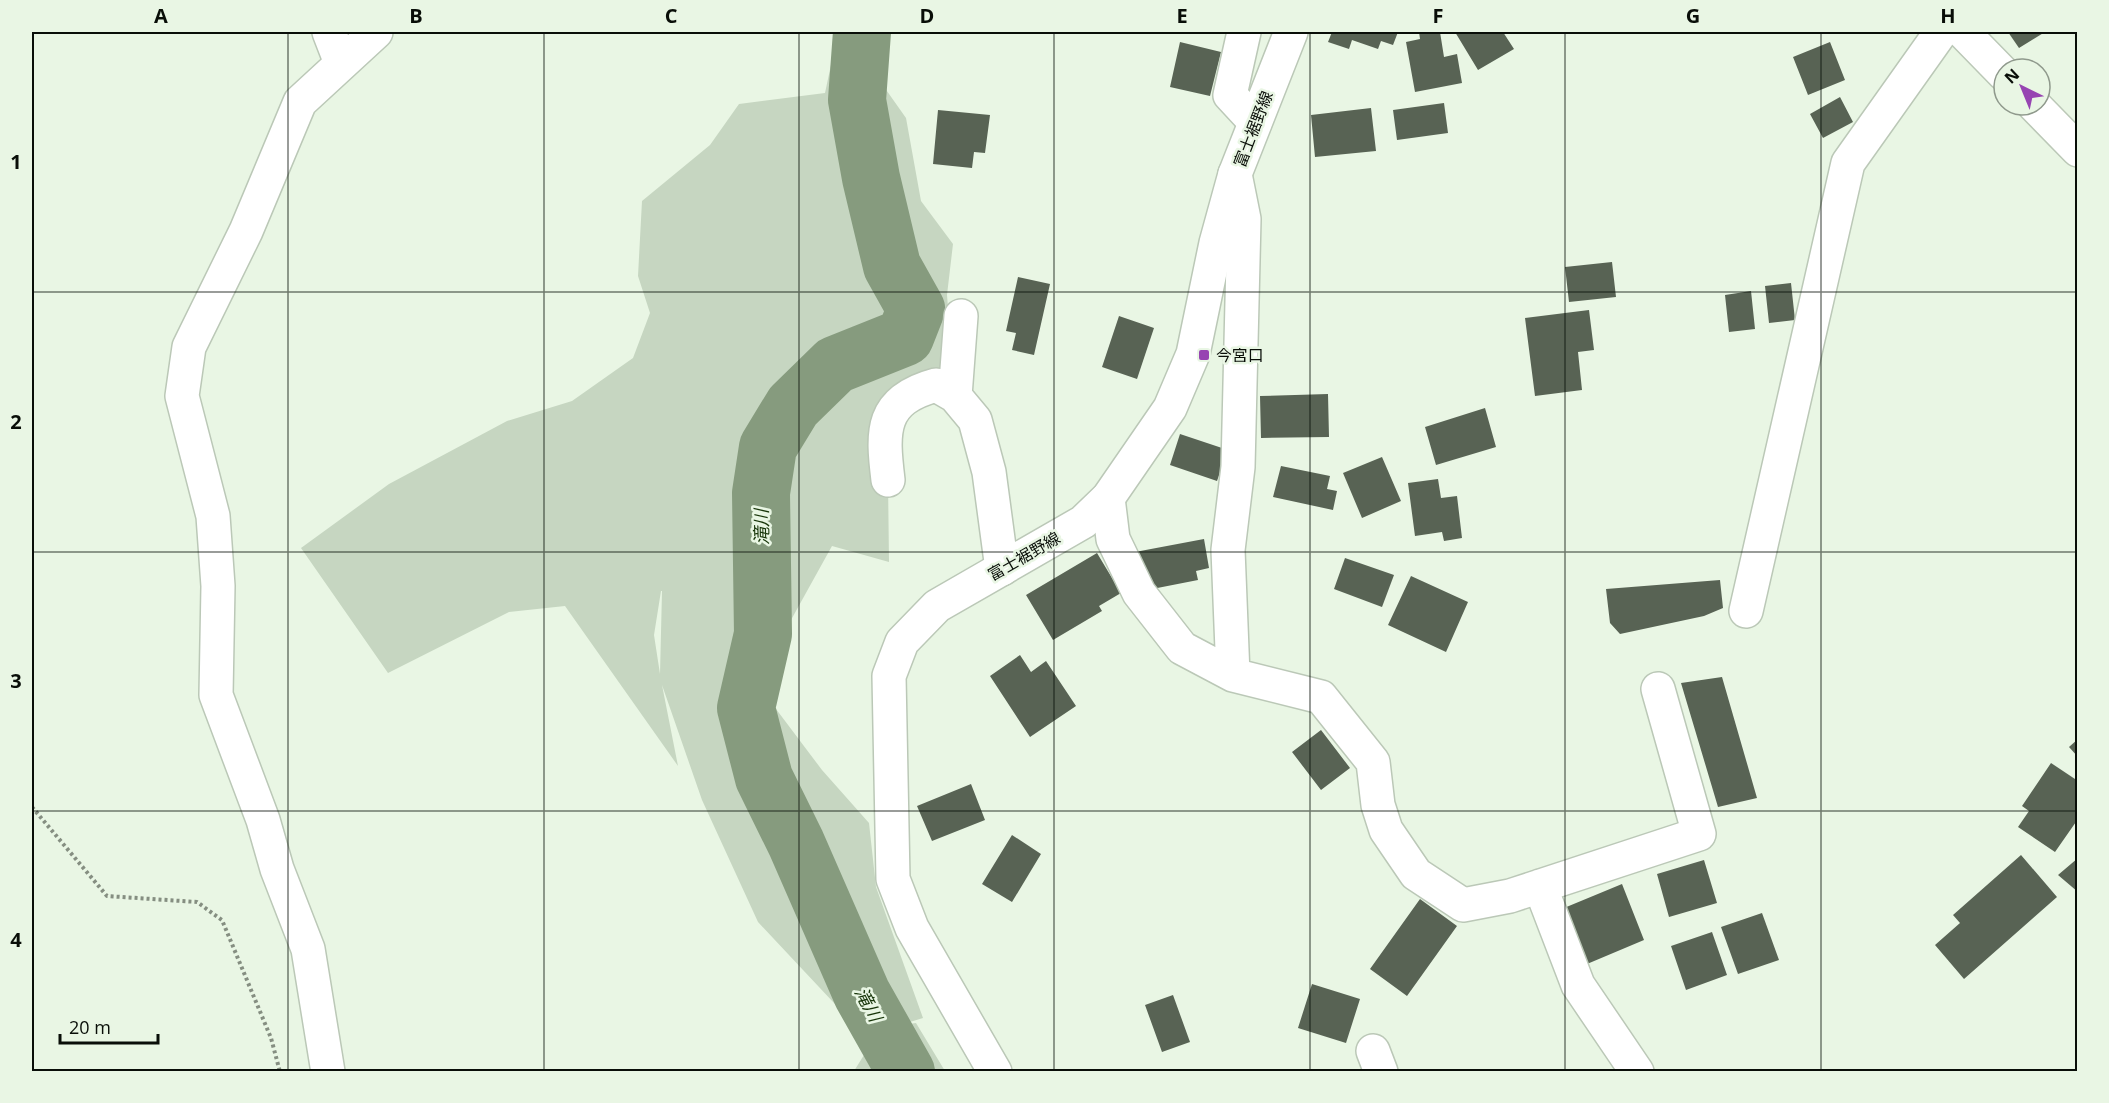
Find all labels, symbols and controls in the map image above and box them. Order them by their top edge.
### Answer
text: A [154,2,168,29]
text: B [409,2,423,29]
text: C [665,2,678,29]
text: D [920,2,934,29]
text: E [1176,2,1188,29]
text: F [1433,2,1443,29]
text: G [1686,2,1700,29]
text: H [1940,2,1956,29]
north arrow [1992,57,2052,117]
text: N [2000,64,2024,89]
street label: 富士裾野線 [1228,88,1278,170]
text: 1 [10,148,22,175]
place label: 今宮口 [1216,344,1264,366]
marker: 今宮口 [1197,348,1211,362]
text: 2 [10,408,22,435]
water label: 滝川 [749,507,773,545]
street label: 富士裾野線 [984,526,1064,586]
text: 3 [10,667,22,694]
text: 4 [10,926,22,953]
water label: 滝川 [850,982,889,1027]
scale bar [60,1007,158,1045]
text: 20 m [69,1015,111,1039]

